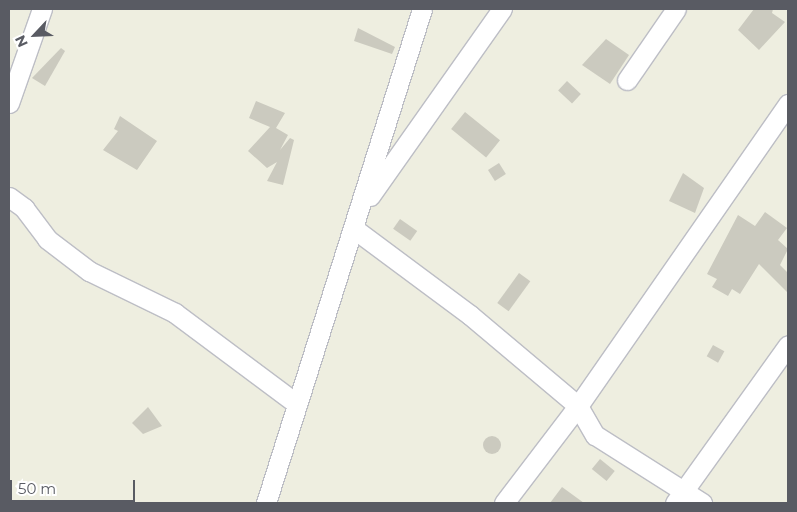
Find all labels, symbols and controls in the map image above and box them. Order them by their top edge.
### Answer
north arrow [10,10,60,60]
text: N [11,32,32,50]
scale bar [12,470,138,502]
text: 50 m [18,479,56,498]

